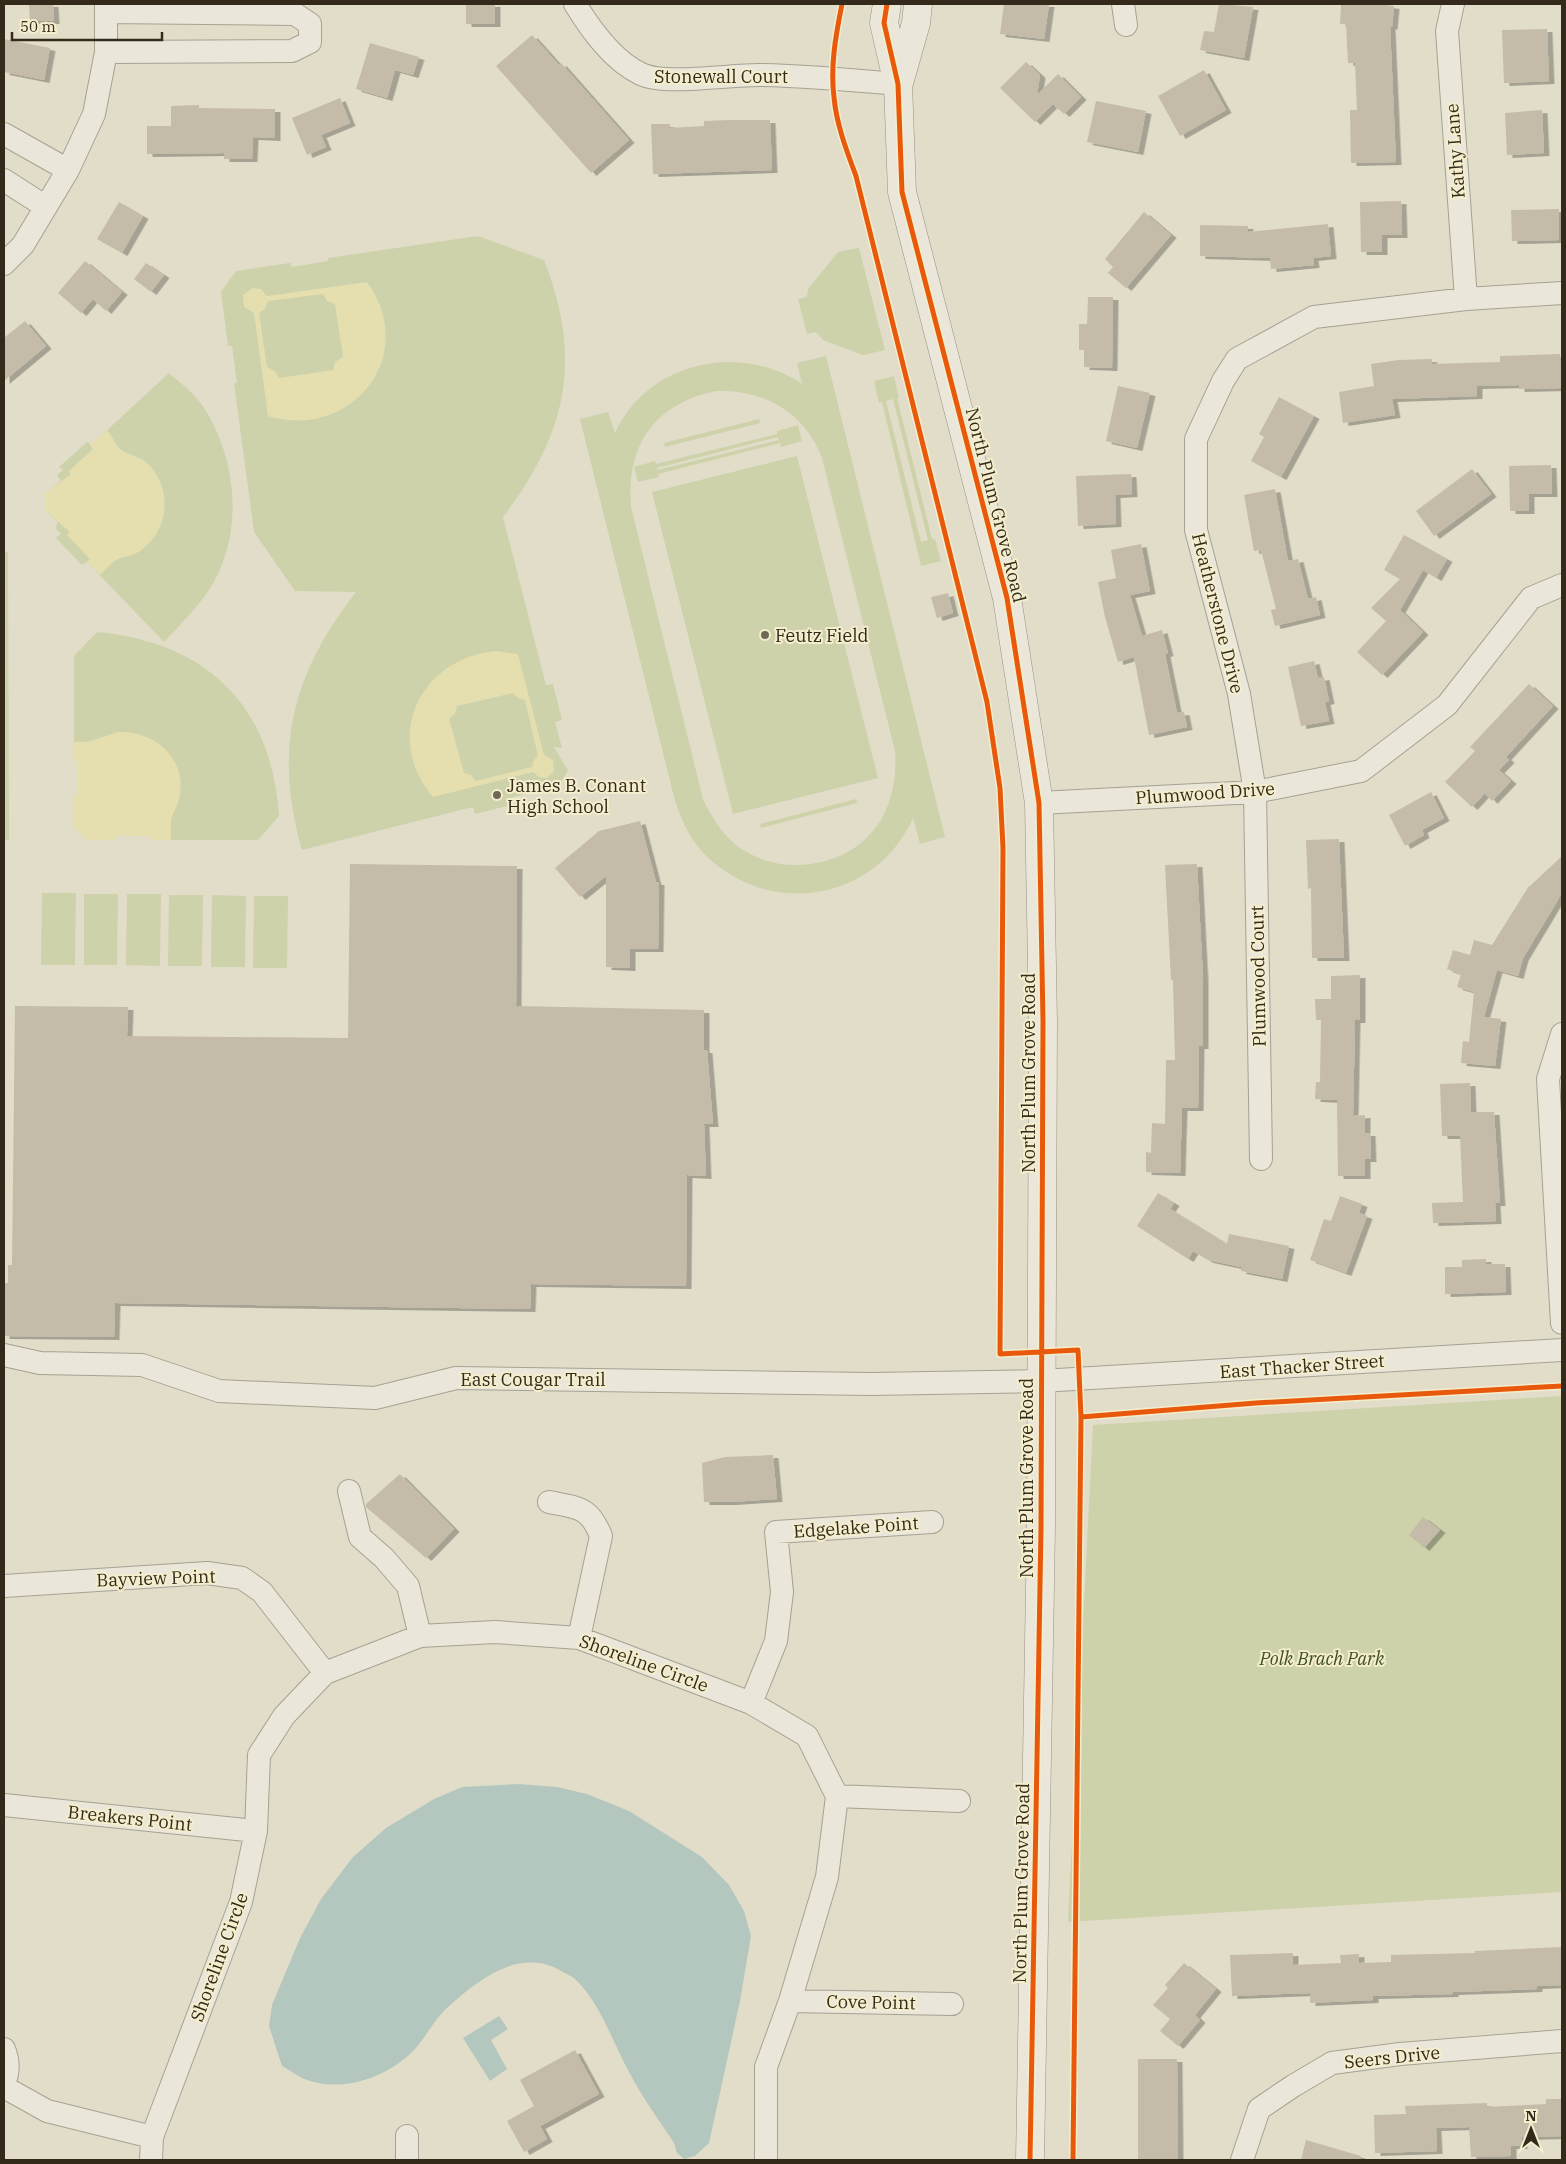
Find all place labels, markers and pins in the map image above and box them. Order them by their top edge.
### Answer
place label: Feutz Field [775,624,869,647]
marker: Feutz Field [759,629,771,641]
place label: James B. Conant High School [507,774,646,818]
marker: James B. Conant High School [491,789,503,801]

